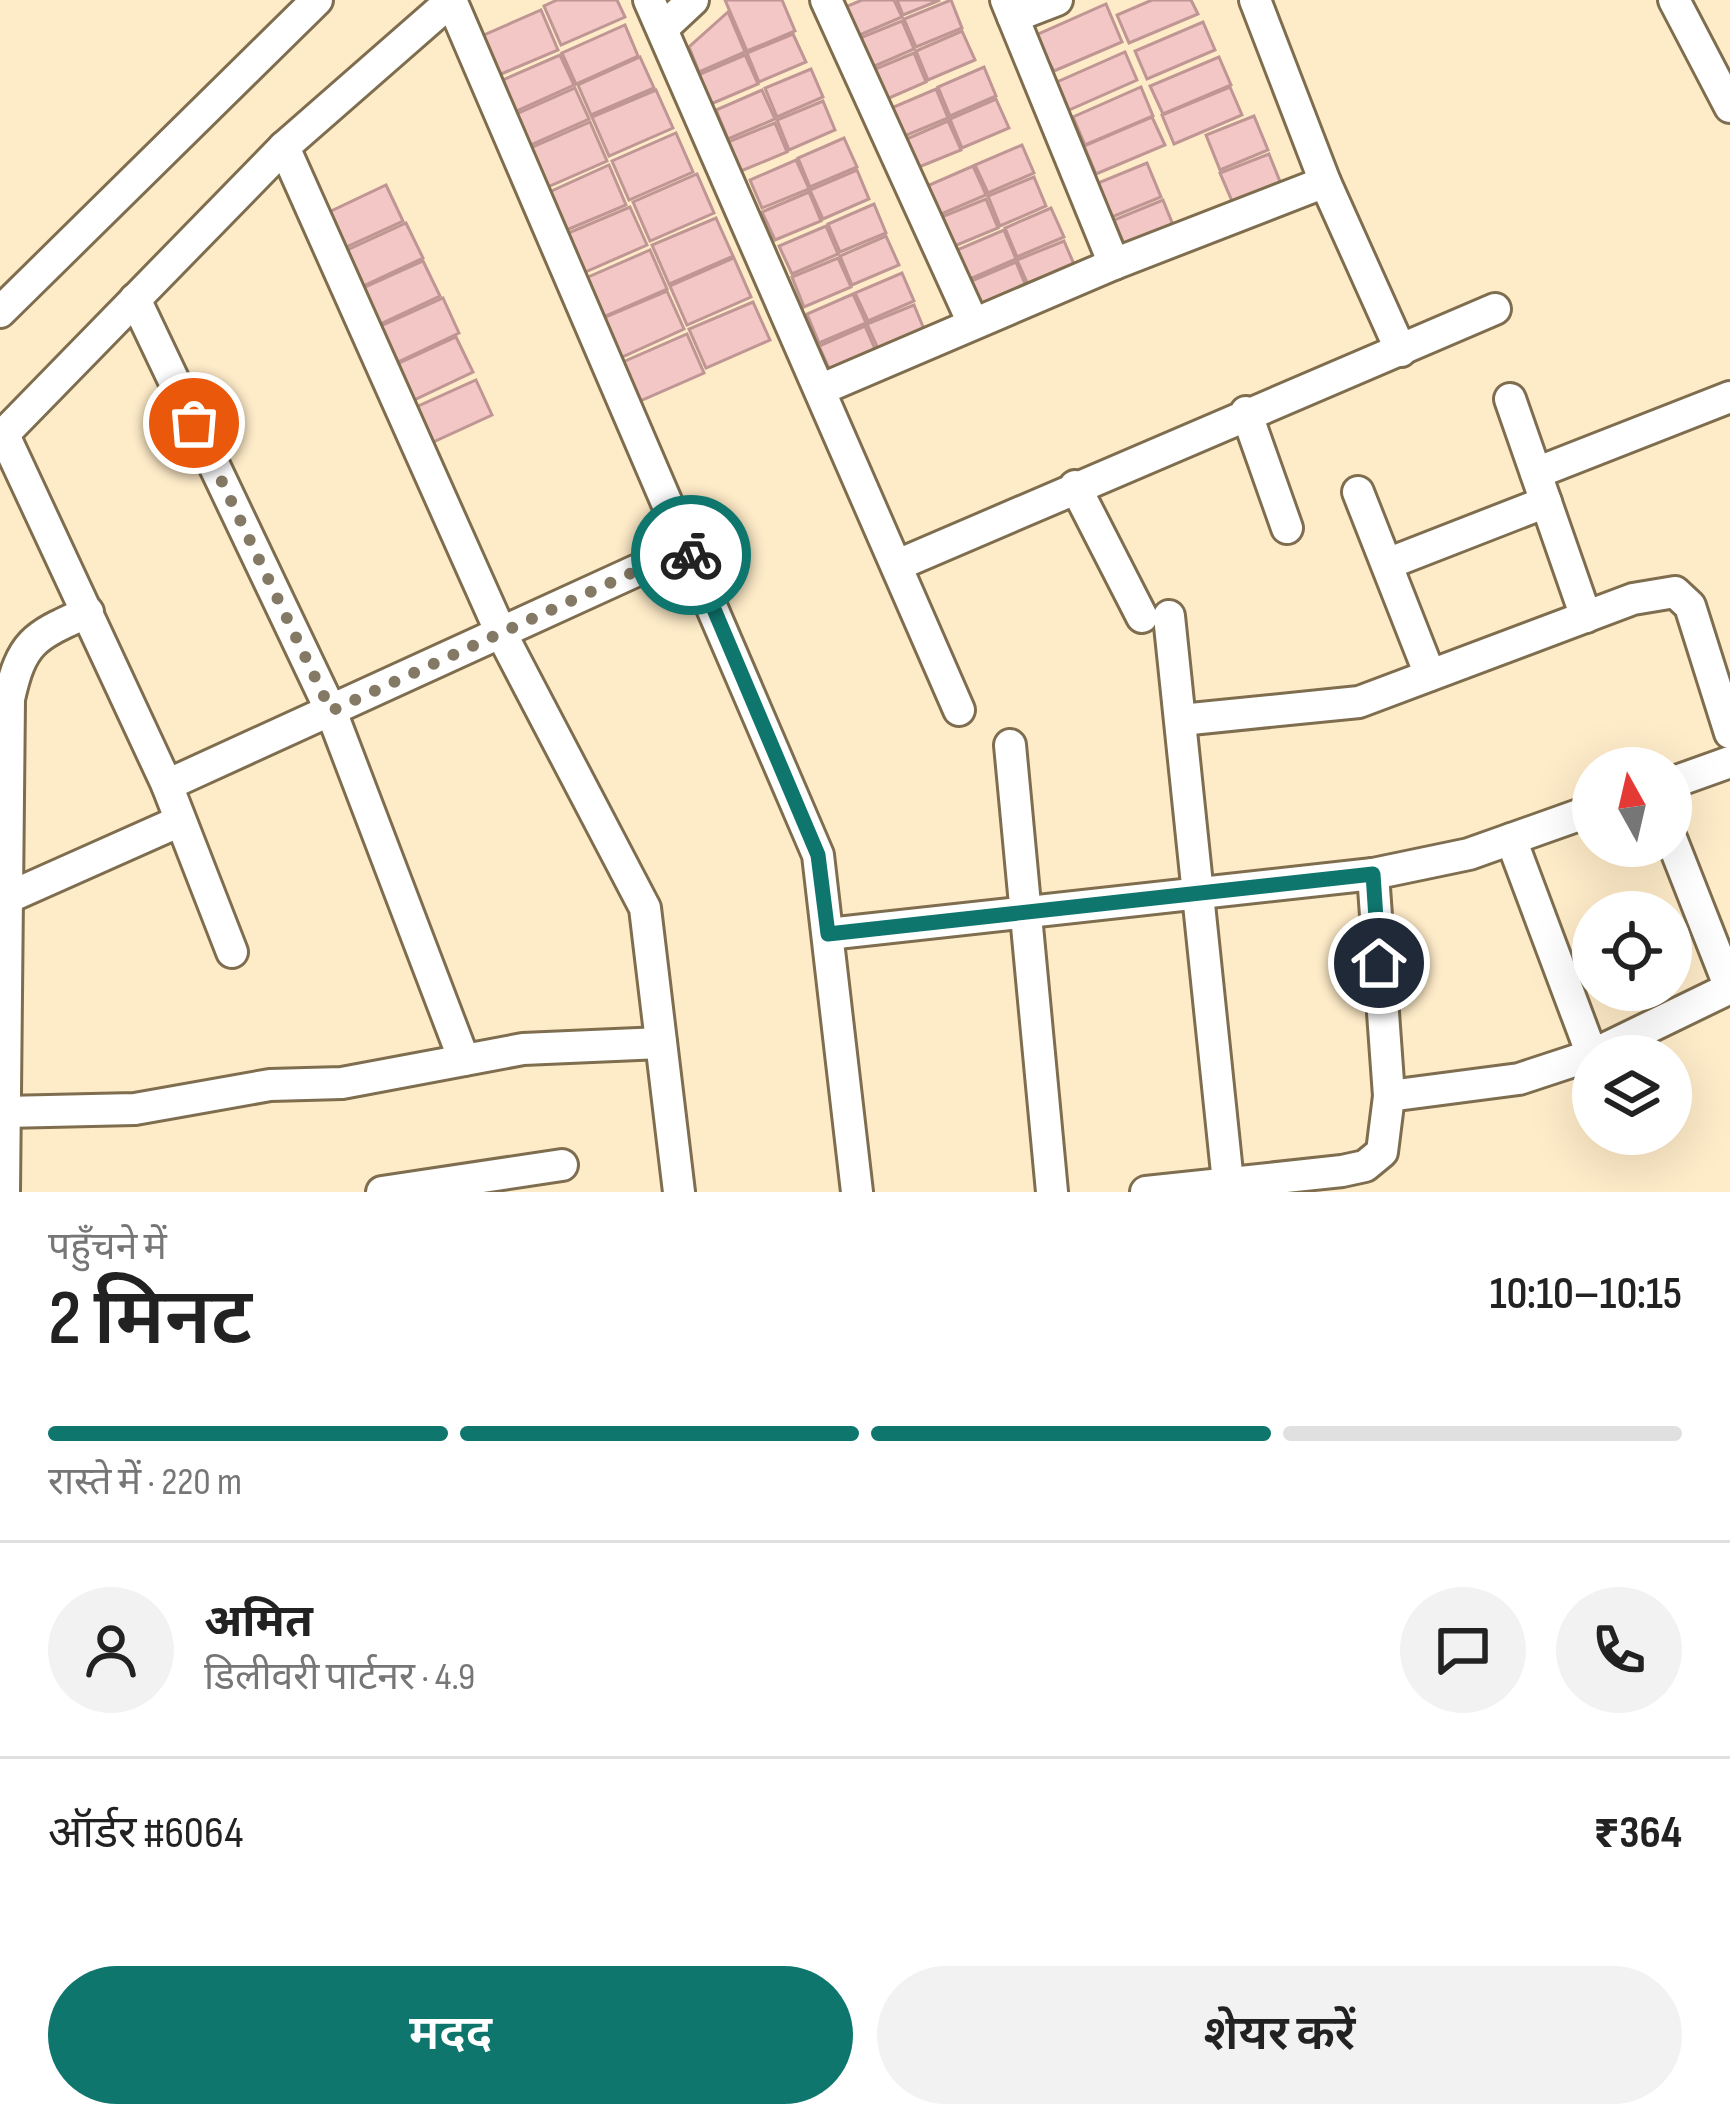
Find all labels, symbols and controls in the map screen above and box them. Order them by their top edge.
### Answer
pin [143,372,245,474]
icon: bag [161,390,227,456]
courier [631,495,751,615]
icon: bike [658,522,724,588]
north arrow [1572,747,1692,867]
map controls [1572,747,1692,1155]
button: locate [1572,891,1692,1011]
pin [1328,912,1430,1014]
icon: home [1346,930,1412,996]
button: layers [1572,1035,1692,1155]
text: पहुँचने में [48,1224,167,1271]
text: 10:10–10:15 [1490,1267,1682,1322]
text: 2 मिनट [48,1273,252,1366]
text: रास्ते में · 220 m [48,1459,242,1506]
button: person [48,1587,174,1713]
button: chat [1400,1587,1526,1713]
button: phone [1556,1587,1682,1713]
text: अमित [204,1595,313,1650]
text: डिलीवरी पार्टनर · 4.9 [204,1654,475,1701]
text: ऑर्डर #6064 [48,1806,243,1861]
text: ₹364 [1594,1806,1682,1861]
button: मदद [48,1966,853,2104]
button: शेयर करें [877,1966,1682,2104]

